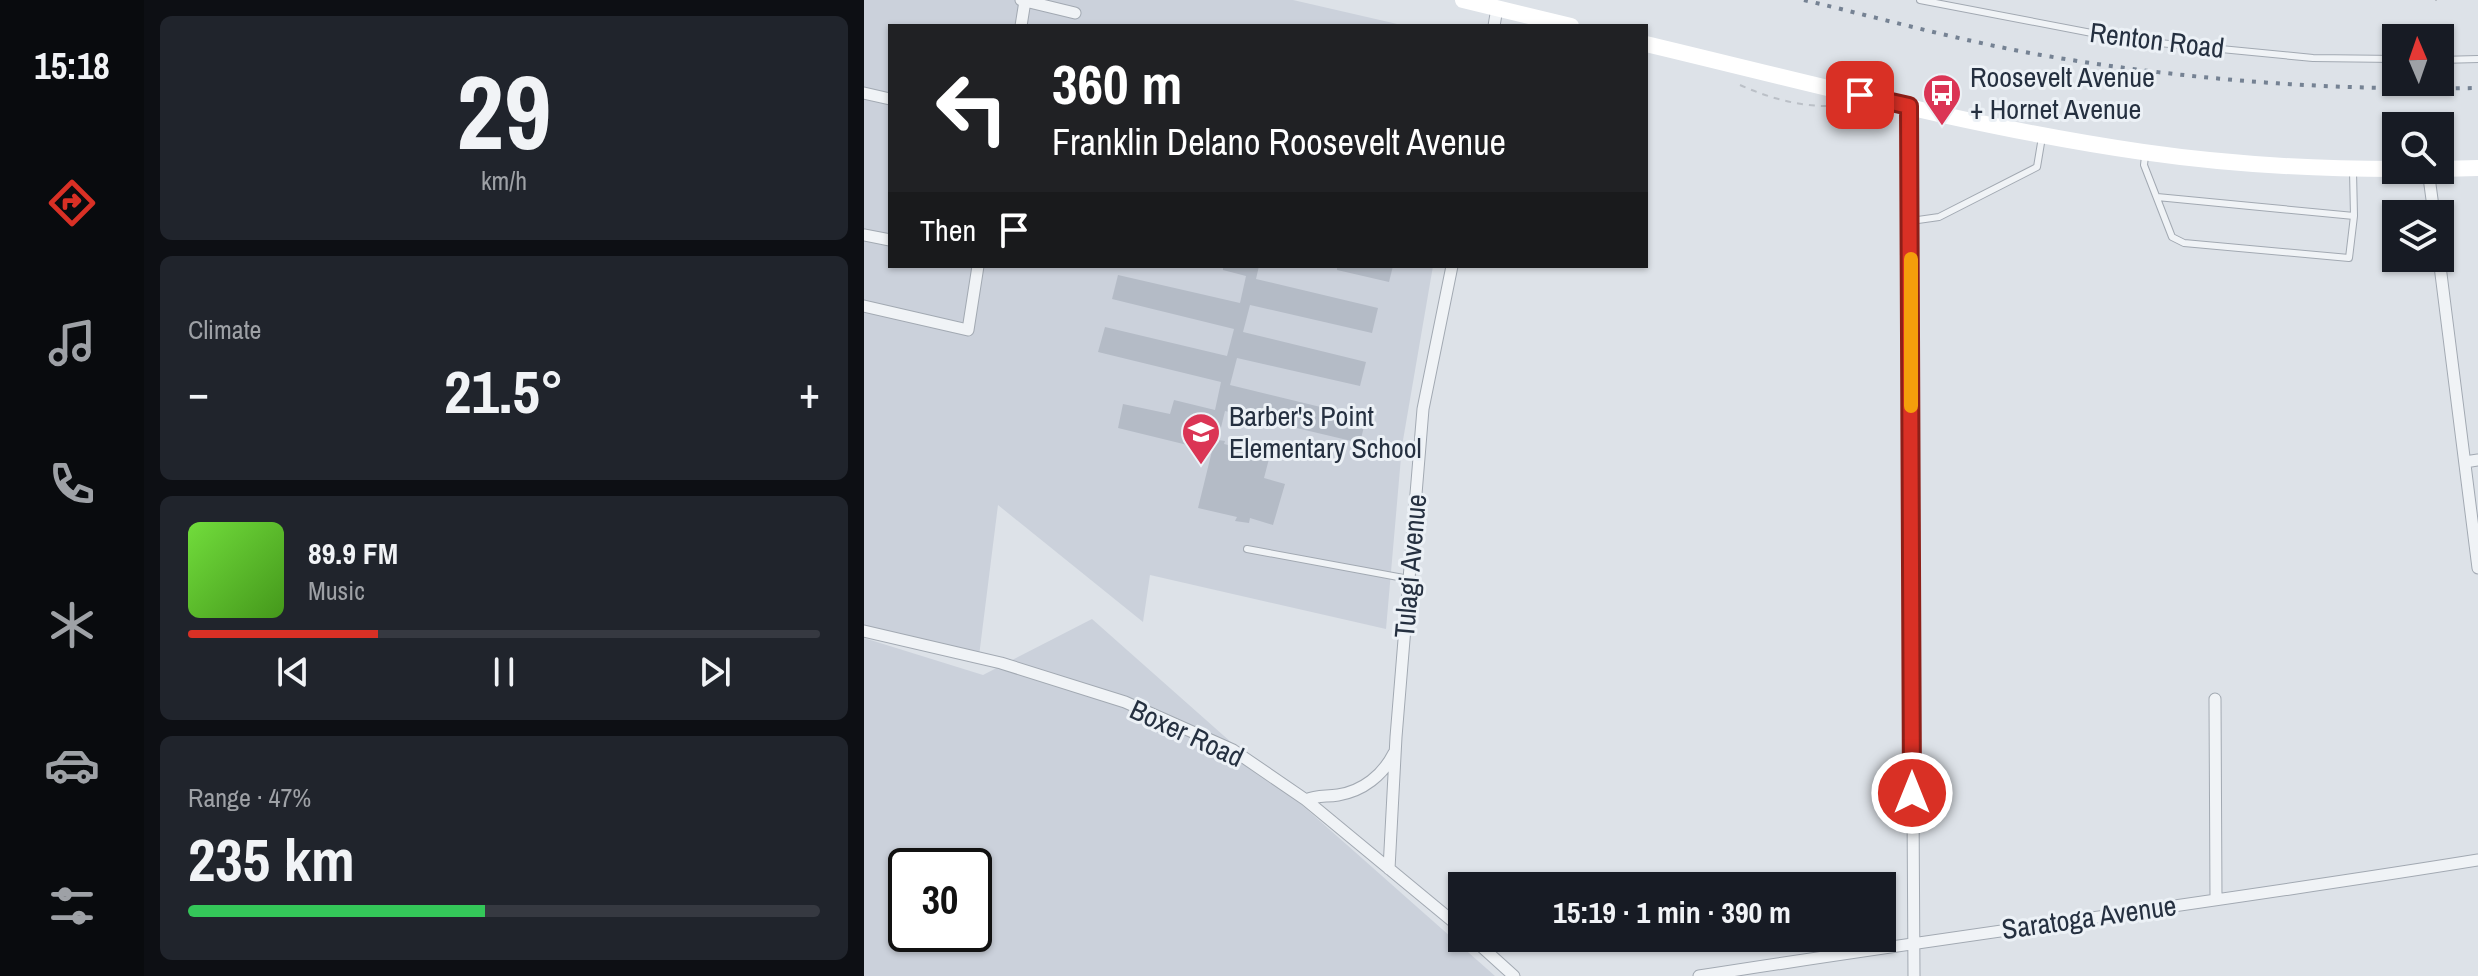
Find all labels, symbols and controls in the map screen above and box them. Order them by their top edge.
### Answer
street label: Renton Road [2088,13,2226,67]
north arrow [2382,24,2454,96]
map controls [2382,24,2454,272]
text: 29 [457,41,551,181]
text: 15:18 [34,42,110,90]
text: 360 m [1052,46,1182,121]
icon: left [920,56,1024,160]
place label: Roosevelt Avenue + Hornet Avenue [1970,58,2155,128]
pin [1826,61,1894,129]
bus stop icon: Roosevelt Avenue + Hornet Avenue [1921,72,1963,127]
icon: arrive [1838,73,1882,117]
button: search [2382,112,2454,184]
text: Franklin Delano Roosevelt Avenue [1052,118,1506,166]
text: km/h [481,163,527,198]
icon: directions [44,175,100,231]
button: layers [2382,200,2454,272]
icon: arrive [992,208,1036,252]
text: Then [920,210,976,250]
text: Climate [188,312,261,347]
icon: music [44,315,100,371]
text: 21.5° [444,351,564,432]
text: − [188,362,209,422]
text: + [799,362,820,422]
place label: Barber's Point Elementary School [1229,397,1422,467]
school or university icon: Barber's Point Elementary School [1180,411,1222,466]
icon: phone [44,456,100,512]
street label: Tulagi Avenue [1385,492,1435,640]
text: 89.9 FM [308,533,398,573]
text: Music [308,573,365,608]
icon: climate [44,597,100,653]
icon: previous [271,650,315,694]
icon: pause [482,650,526,694]
icon: next [693,650,737,694]
street label: Boxer Road [1124,690,1250,776]
icon: car [44,737,100,793]
position arrow [1870,751,1954,835]
text: Range · 47% [188,780,311,815]
text: 235 km [188,819,355,900]
speed limit sign: 30 [888,848,992,952]
icon: filters [44,878,100,934]
street label: Saratoga Avenue [1999,886,2179,948]
text: 15:19 · 1 min · 390 m [1553,892,1791,932]

